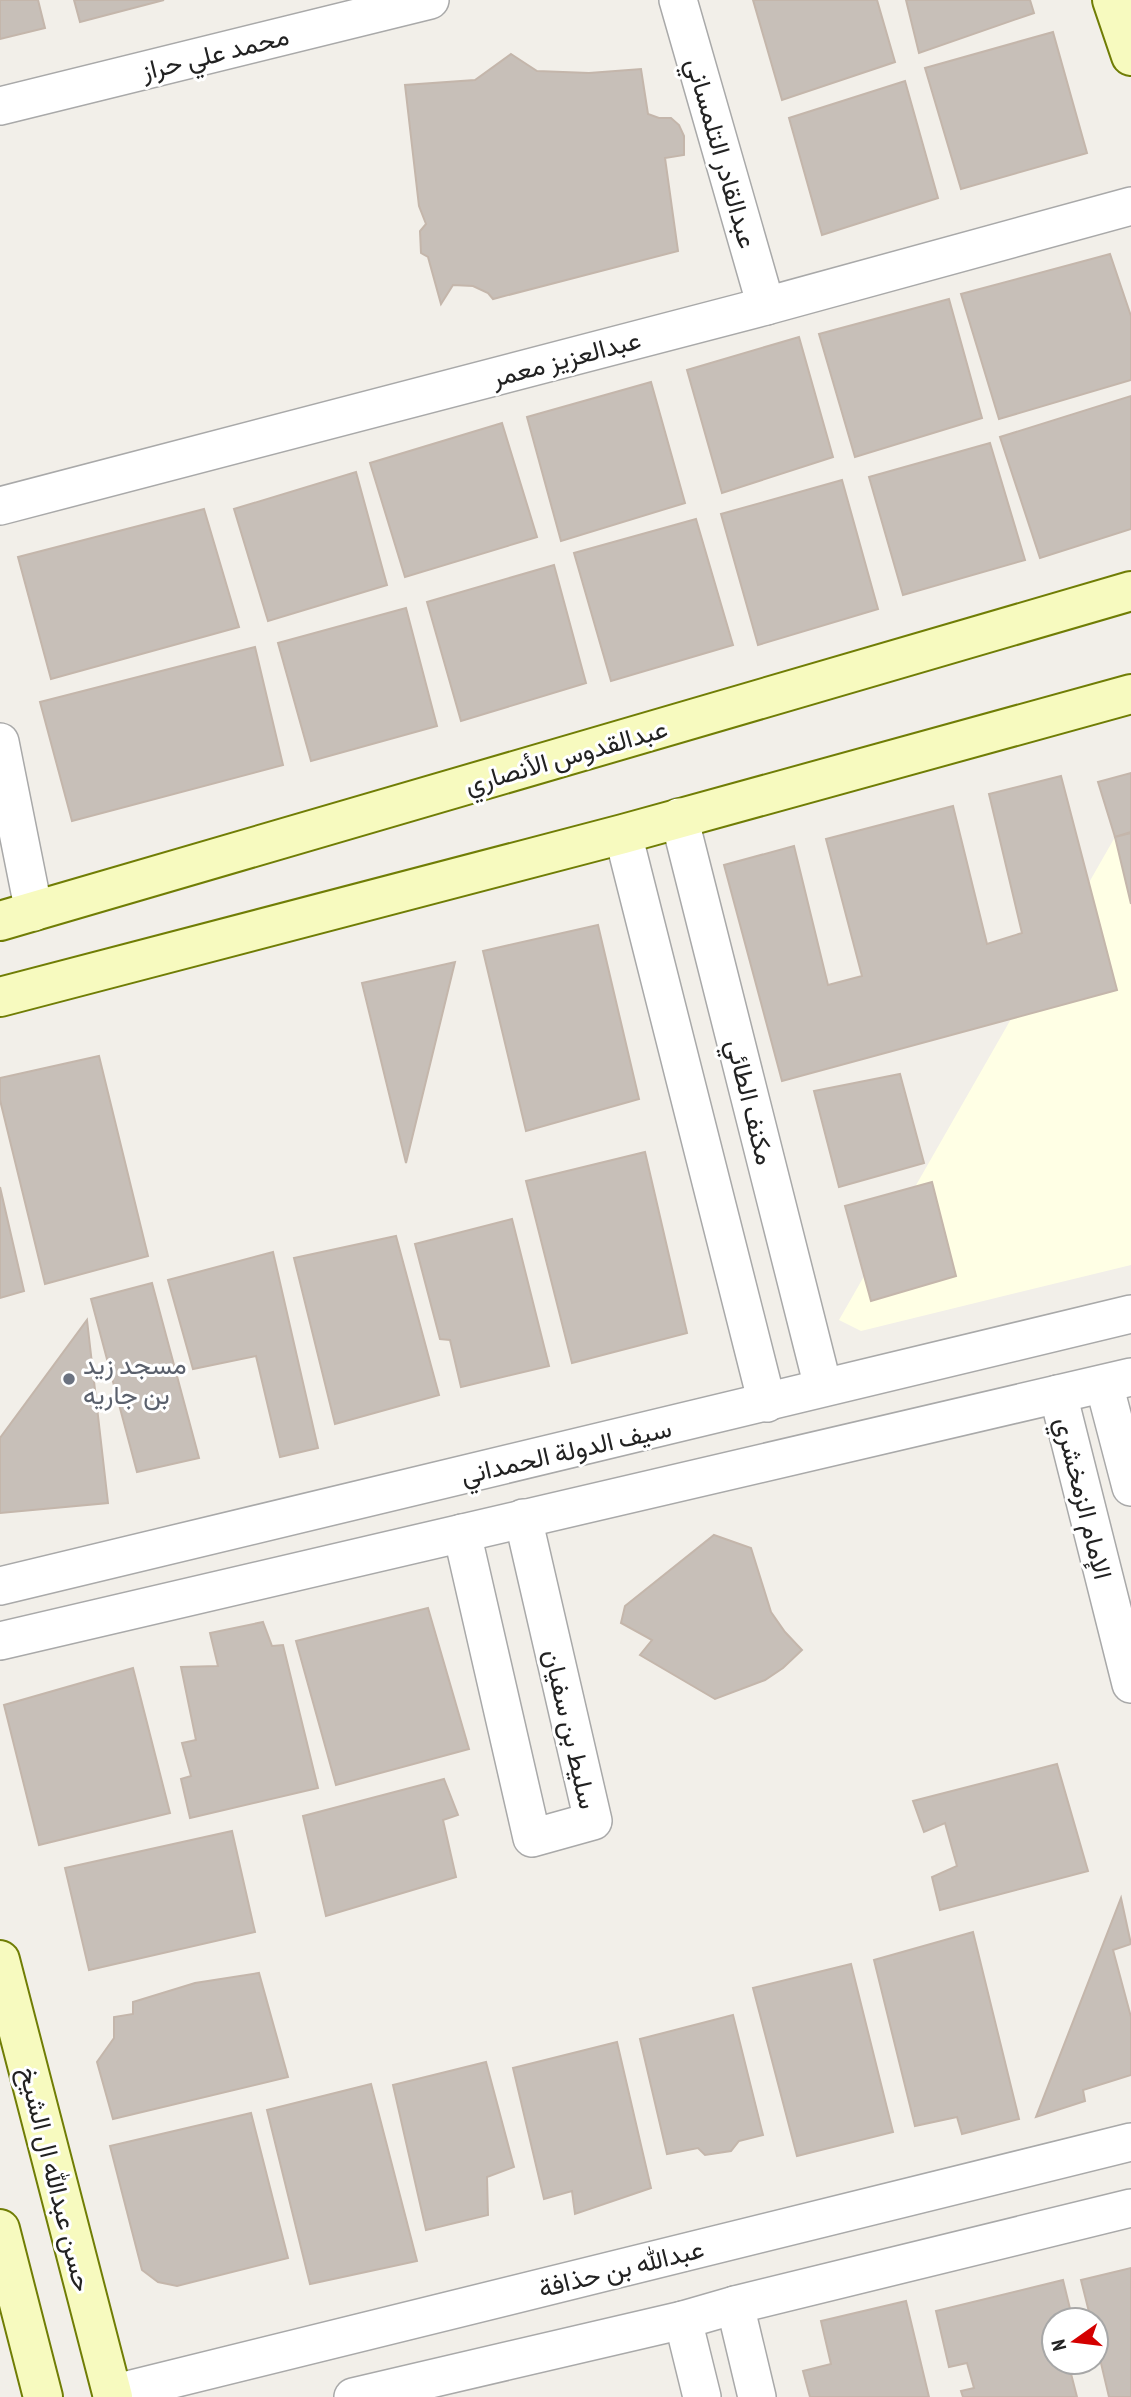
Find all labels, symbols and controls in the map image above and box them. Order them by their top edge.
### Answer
street label: محمد علي حراز [137,19,293,92]
street label: عبدالقادر التلمساني [674,54,765,253]
street label: عبدالعزيز معمر [487,322,644,394]
street label: عبدالقدوس الأنصاري [461,711,672,805]
street label: مكنف الطائي [715,1036,783,1169]
place label: مسجد زيد بن جاريه [83,1348,187,1411]
marker: مسجد زيد بن جاريه [61,1371,77,1387]
street label: سيف الدولة الحمداني [457,1411,676,1496]
street label: الإمام الزمخشري [1043,1414,1120,1584]
street label: سليط بن سفيان [537,1646,605,1812]
street label: حسن عبدالله ال الشيخ [10,2063,100,2295]
street label: عبدالله بن حذافة [535,2232,707,2304]
north arrow [1040,2306,1110,2376]
text: N [1046,2337,1071,2353]

